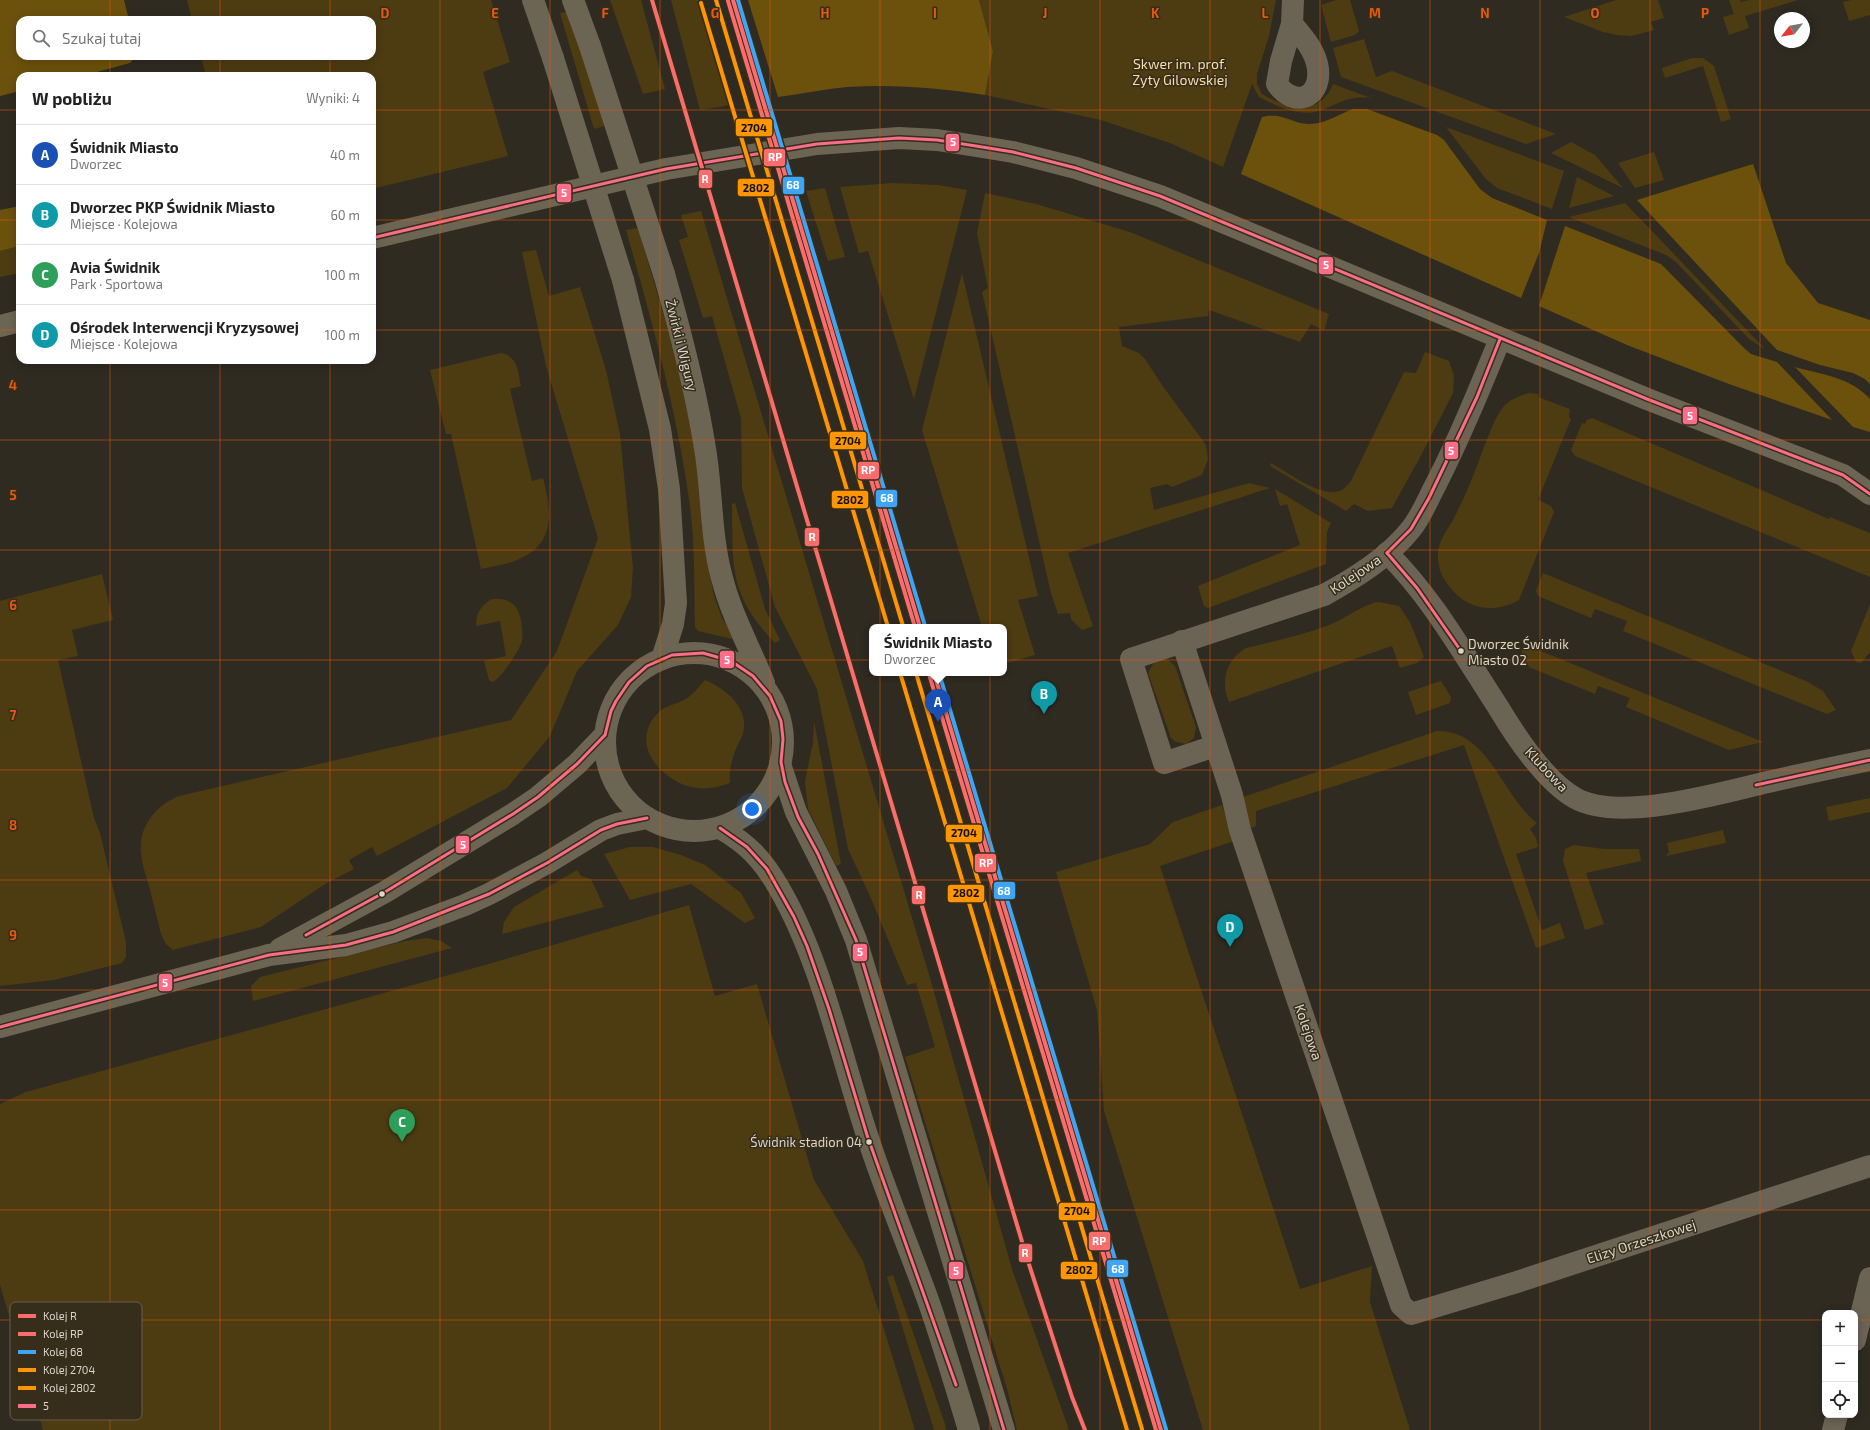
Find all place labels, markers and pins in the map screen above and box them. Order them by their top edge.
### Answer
place label: Dworzec Świdnik Miasto 02 [1468,635,1569,668]
marker: Dworzec Świdnik Miasto 02 [1456,646,1466,656]
pin: B [1031,681,1057,714]
pin: A [925,689,951,722]
unlabelled marker [377,889,387,899]
pin: D [1217,914,1243,947]
pin: C [389,1109,415,1142]
place label: Świdnik stadion 04 [750,1133,862,1150]
marker: Świdnik stadion 04 [864,1137,874,1147]

